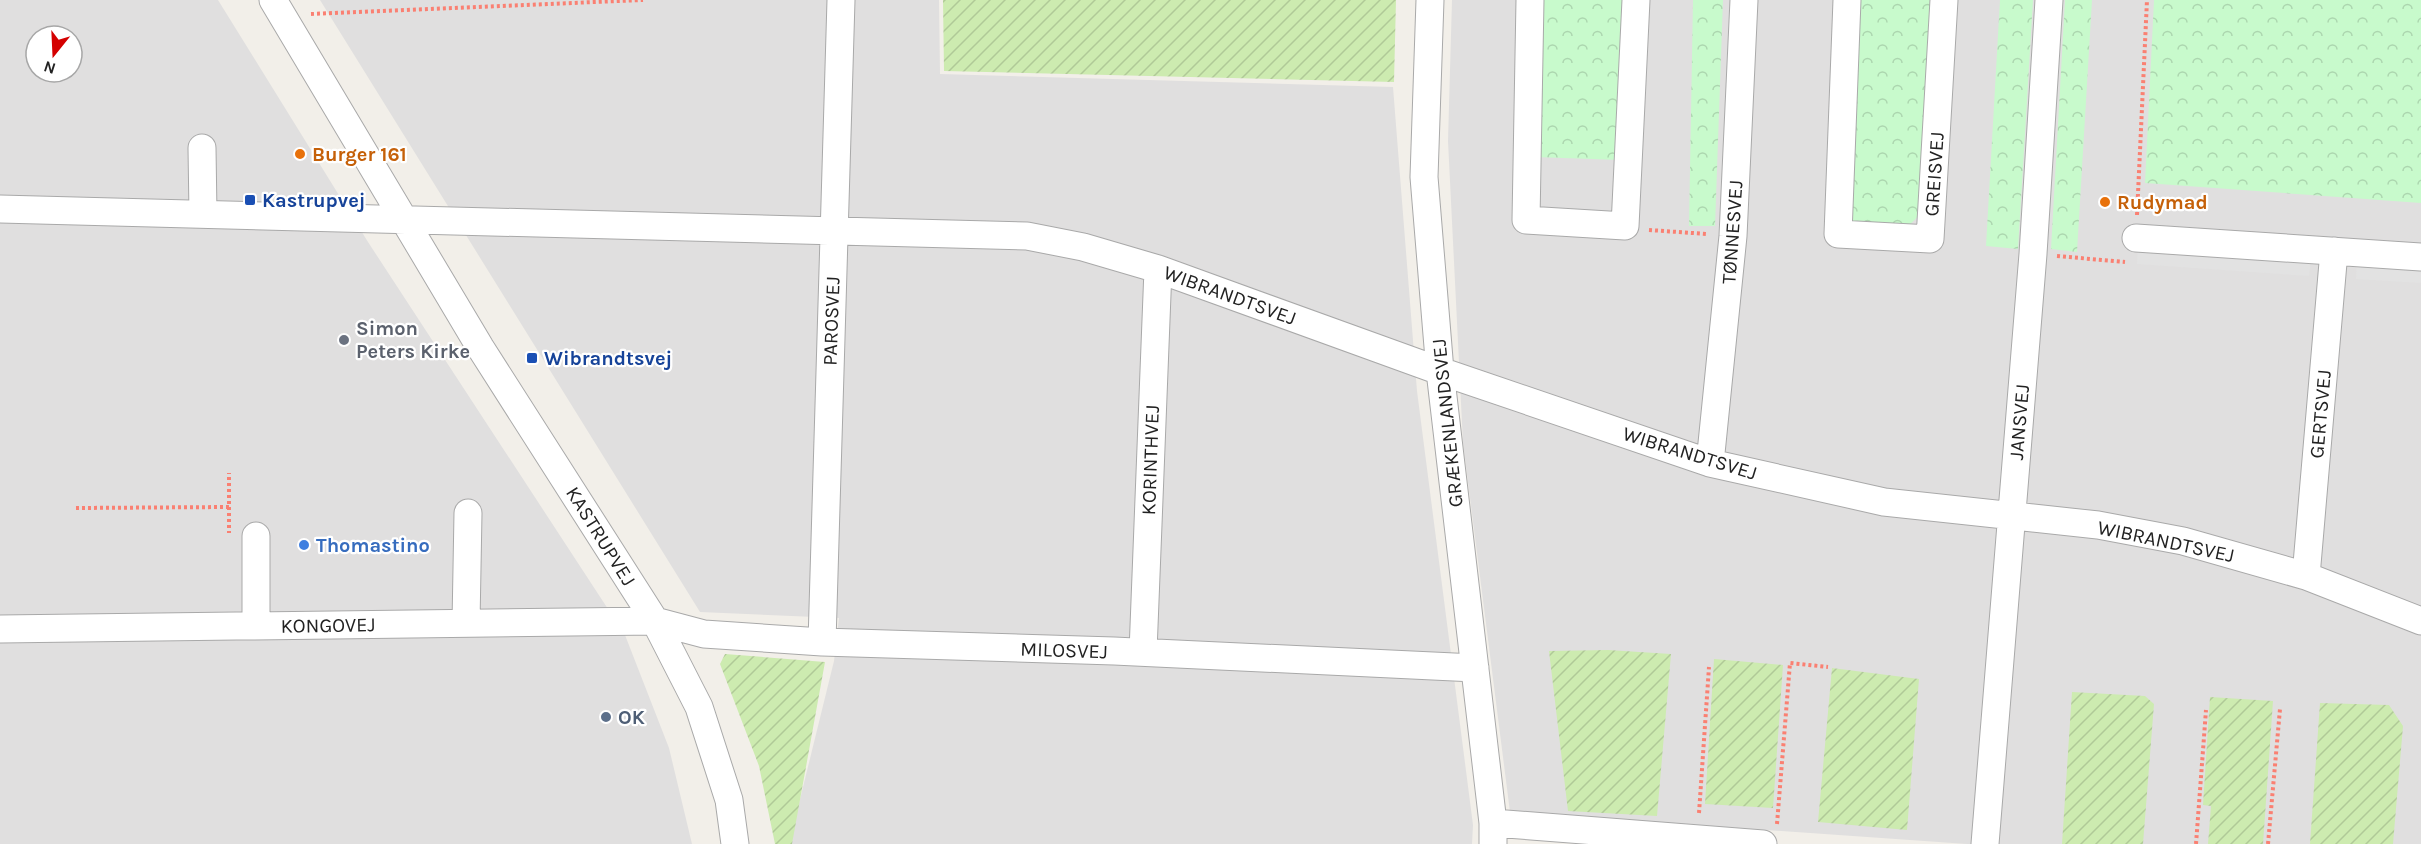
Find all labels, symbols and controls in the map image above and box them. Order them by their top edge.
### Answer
north arrow [24,24,84,84]
text: N [41,57,58,79]
street label: GREISVEJ [1920,131,1949,217]
place label: Burger 161 [312,143,407,166]
marker: Burger 161 [293,147,307,161]
street label: TØNNESVEJ [1717,179,1748,285]
place label: Kastrupvej [262,189,366,212]
place label: Rudymad [2117,191,2208,214]
marker: Kastrupvej [243,193,257,207]
marker: Rudymad [2098,195,2112,209]
street label: WIBRANDTSVEJ [1160,261,1299,330]
street label: PAROSVEJ [818,276,845,366]
place label: Simon Peters Kirke [356,317,470,363]
marker: Simon Peters Kirke [337,333,351,347]
street label: GRÆKENLANDSVEJ [1427,338,1468,508]
place label: Wibrandtsvej [544,347,672,370]
marker: Wibrandtsvej [525,351,539,365]
street label: GERTSVEJ [2305,369,2336,459]
street label: JANSVEJ [2005,383,2034,461]
street label: KORINTHVEJ [1137,404,1164,516]
street label: WIBRANDTSVEJ [1620,422,1760,485]
street label: KASTRUPVEJ [561,482,640,590]
street label: WIBRANDTSVEJ [2095,516,2236,567]
place label: Thomastino [316,534,430,557]
marker: Thomastino [297,538,311,552]
street label: KONGOVEJ [280,613,376,638]
street label: MILOSVEJ [1020,637,1108,664]
place label: OK [618,706,645,729]
marker: OK [599,710,613,724]

